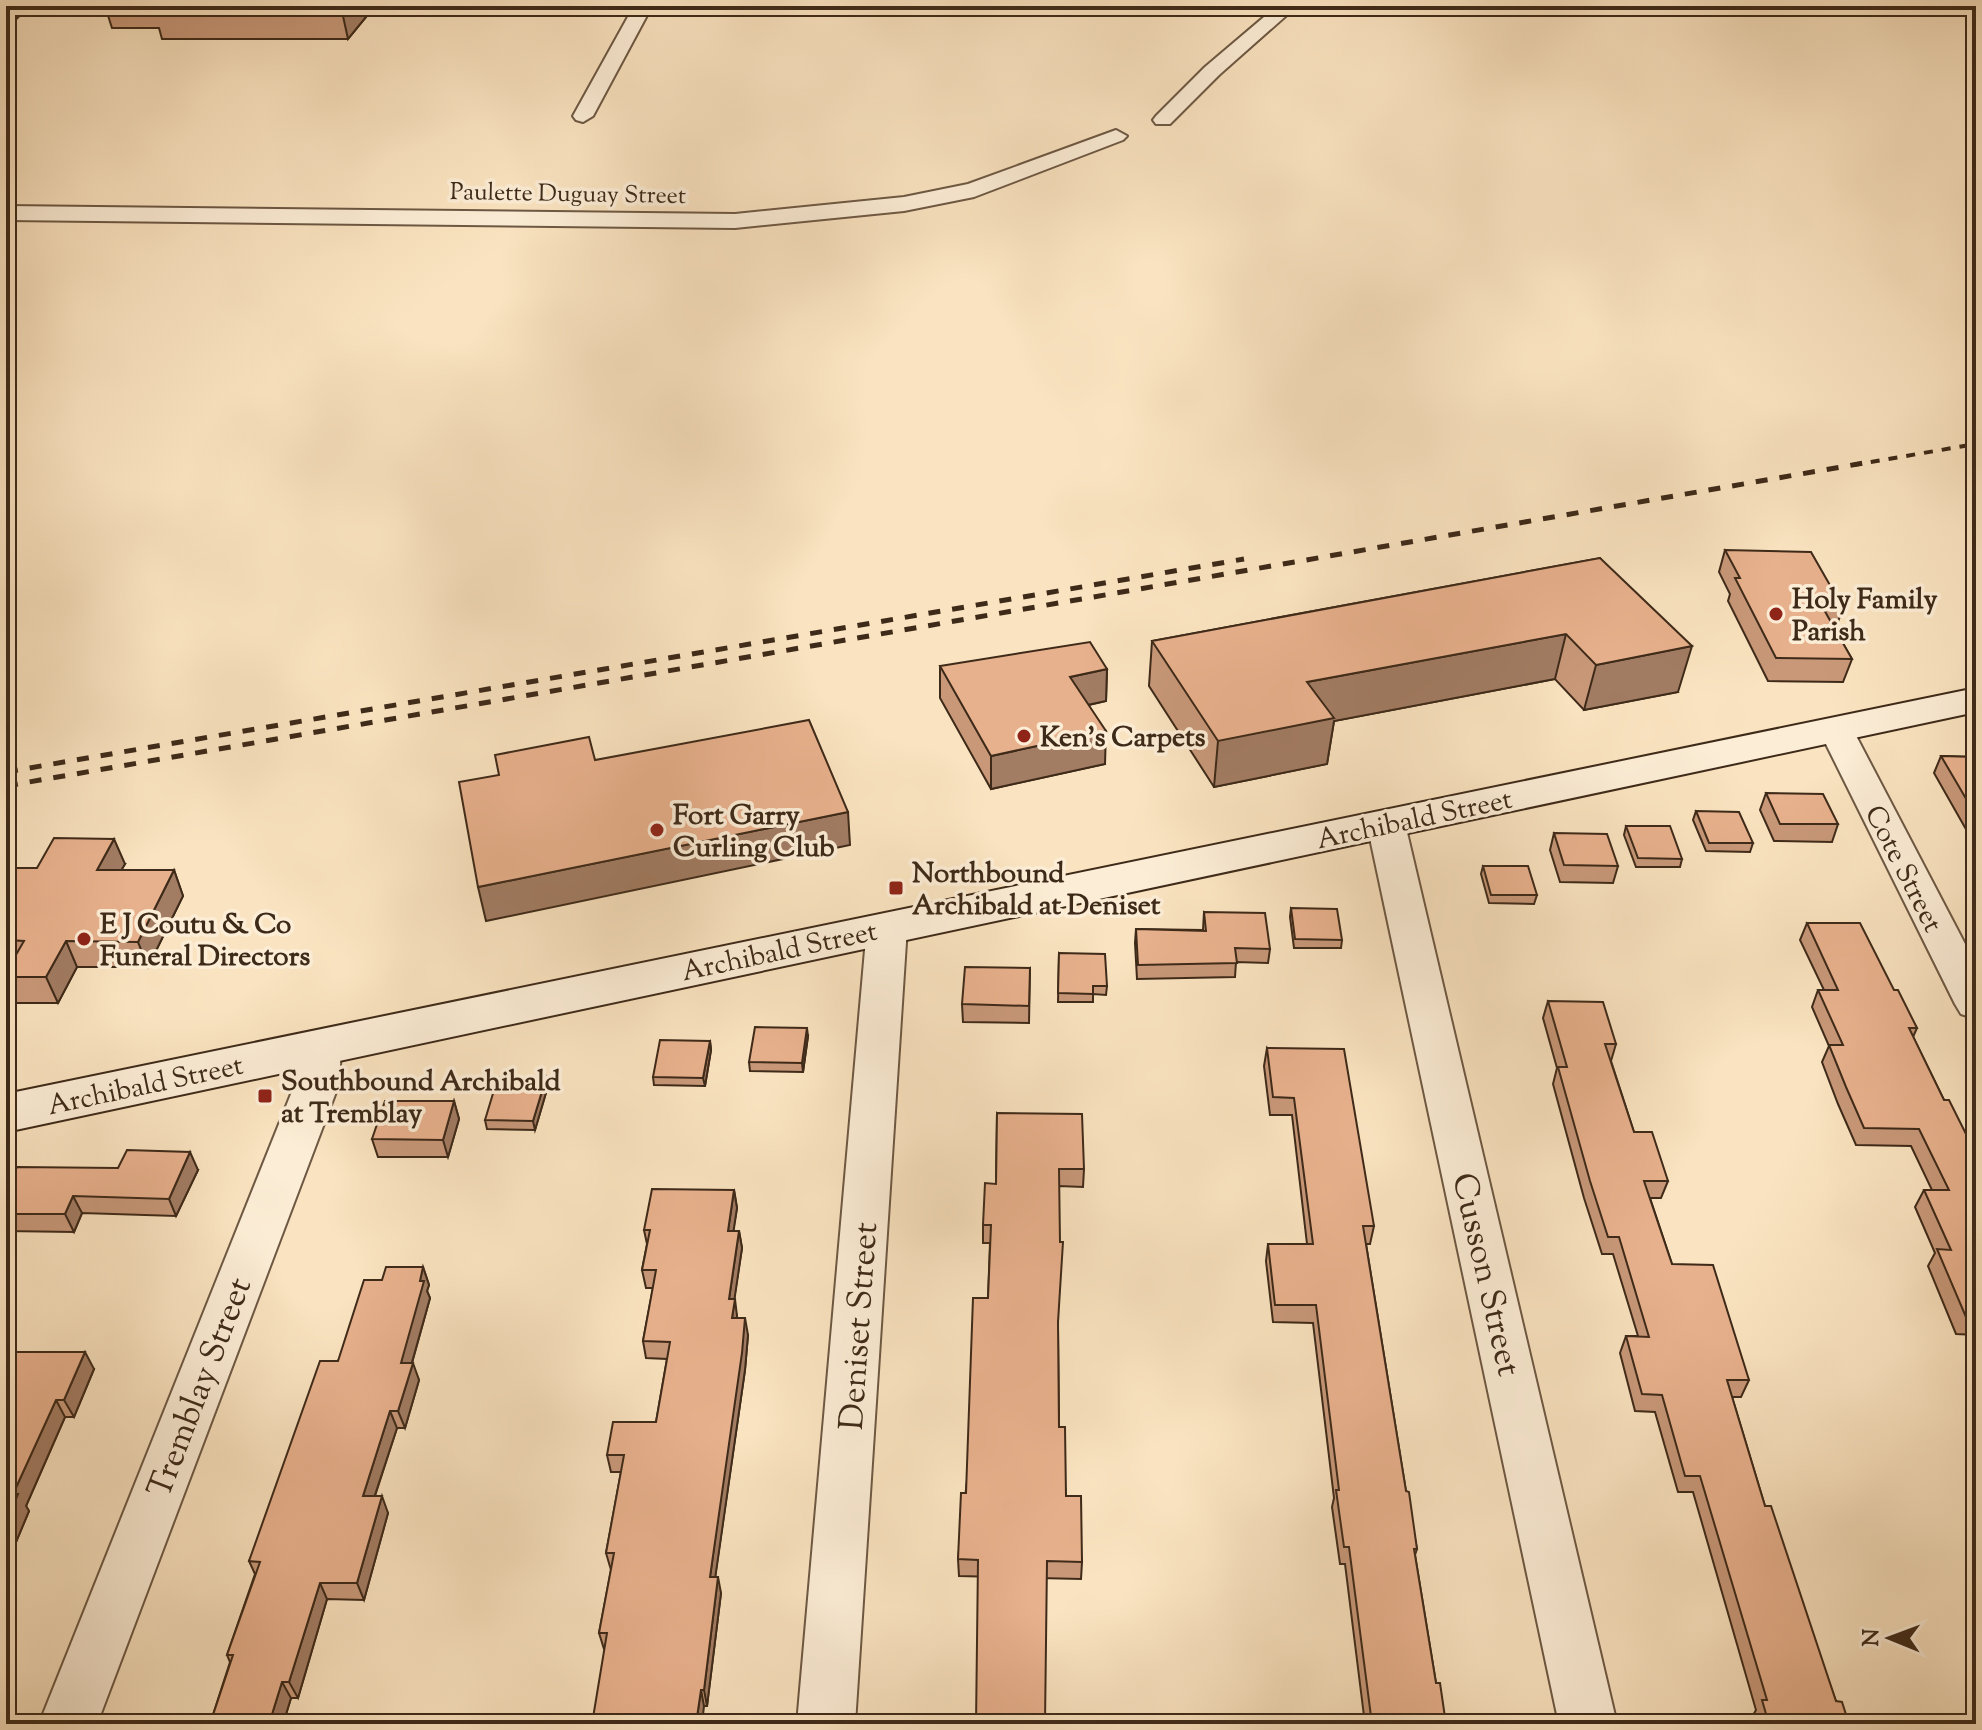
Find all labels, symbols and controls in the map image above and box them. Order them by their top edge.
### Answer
street label: Paulette Duguay Street [450,176,686,214]
place label: Holy Family Parish [1792,581,1937,653]
marker: Holy Family Parish [1767,605,1785,623]
place label: Ken's Carpets [1040,719,1206,759]
marker: Ken's Carpets [1015,727,1033,745]
street label: Archibald Street [1313,781,1517,861]
place label: Fort Garry Curling Club [673,797,835,869]
street label: Cote Street [1853,799,1952,940]
marker: Fort Garry Curling Club [648,821,666,839]
place label: Northbound Archibald at Deniset [912,855,1161,927]
marker: Northbound Archibald at Deniset [887,879,905,897]
place label: E J Coutu & Co Funeral Directors [100,906,310,978]
street label: Archibald Street [678,913,882,993]
marker: E J Coutu & Co Funeral Directors [75,930,93,948]
street label: Archibald Street [44,1047,248,1127]
place label: Southbound Archibald at Tremblay [281,1063,561,1135]
marker: Southbound Archibald at Tremblay [256,1087,274,1105]
street label: Cusson Street [1437,1168,1532,1381]
street label: Deniset Street [829,1220,892,1432]
street label: Tremblay Street [137,1271,266,1505]
north arrow [1850,1598,1930,1678]
text: N [1857,1628,1889,1647]

